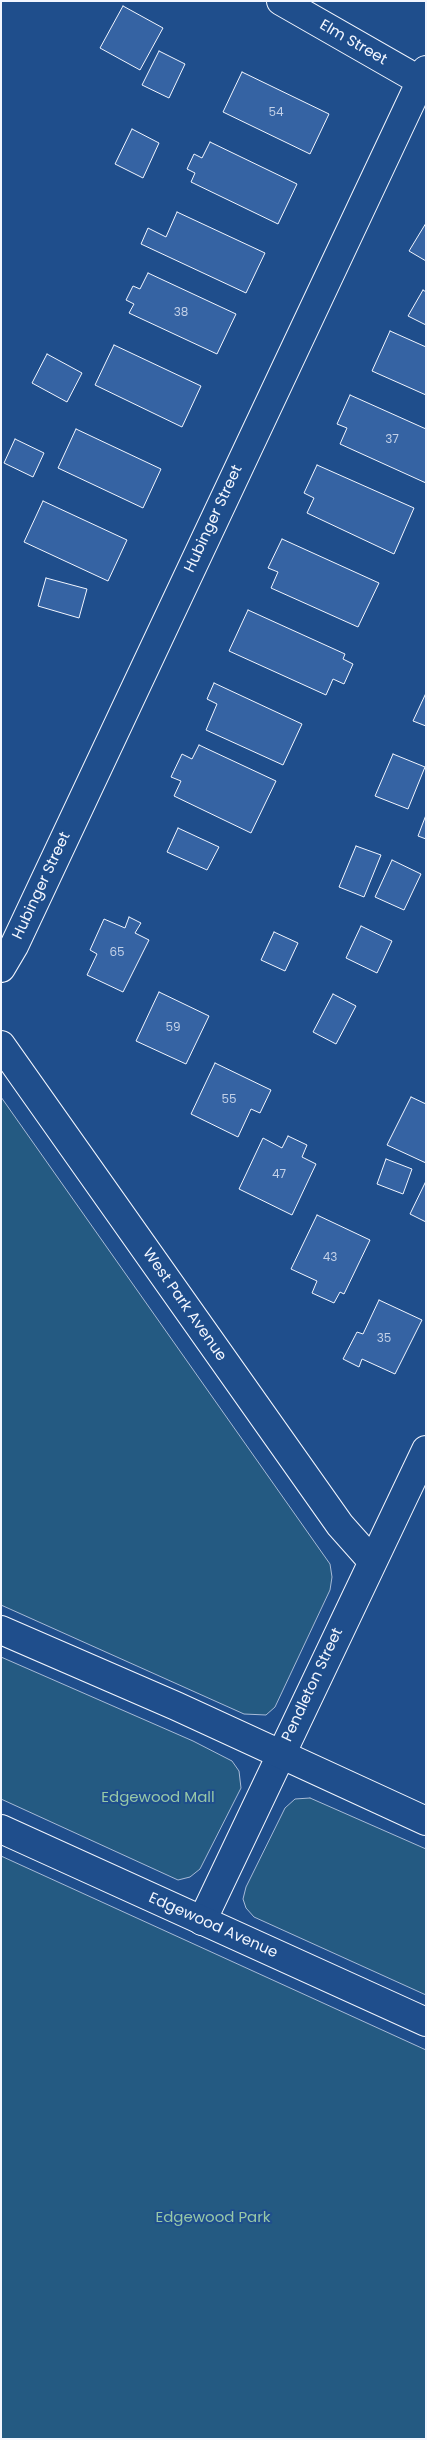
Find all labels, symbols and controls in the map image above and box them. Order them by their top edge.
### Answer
street label: Elm Street [316,17,390,69]
house number: 54 [268,106,284,120]
house number: 38 [174,306,188,320]
house number: 37 [385,433,399,447]
street label: Hubinger Street [181,462,247,576]
street label: Hubinger Street [9,829,75,943]
house number: 65 [109,946,125,960]
house number: 59 [165,1021,181,1035]
house number: 55 [221,1093,237,1107]
house number: 47 [272,1168,286,1182]
street label: West Park Avenue [138,1245,230,1365]
house number: 43 [323,1251,337,1265]
house number: 35 [377,1332,391,1346]
street label: Pendleton Street [279,1625,347,1745]
park label: Edgewood Mall [101,1789,215,1807]
street label: Edgewood Avenue [146,1889,280,1963]
park label: Edgewood Park [155,2209,271,2227]

